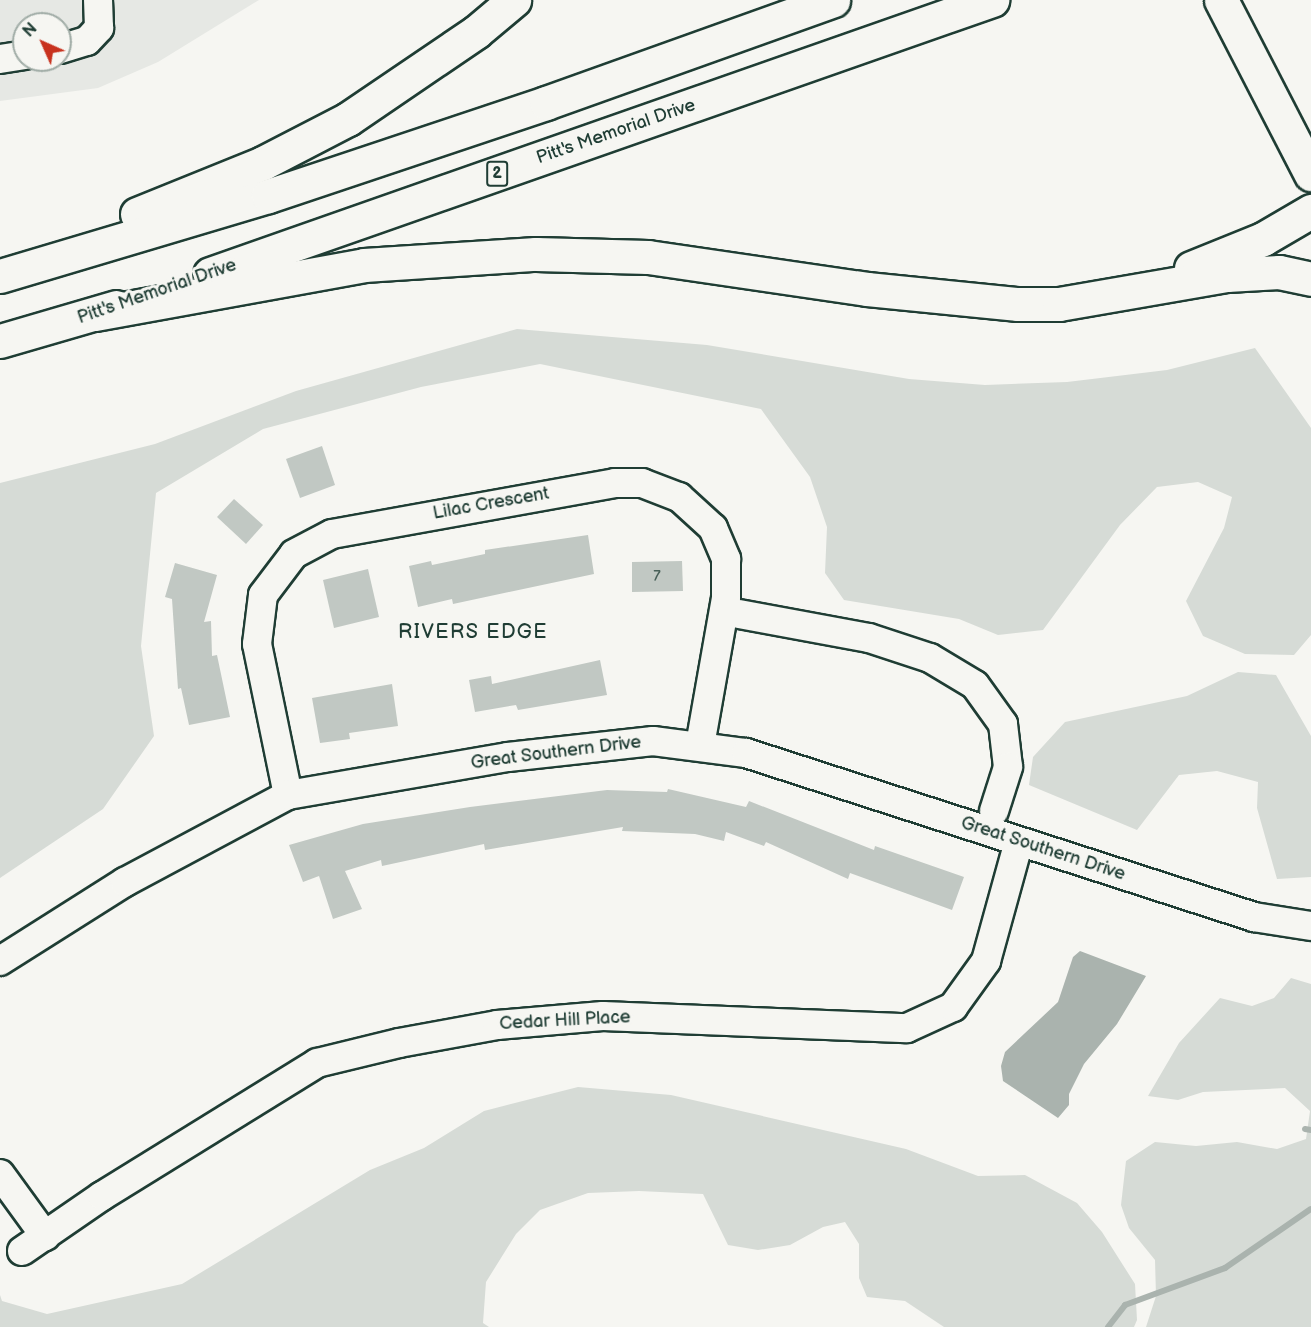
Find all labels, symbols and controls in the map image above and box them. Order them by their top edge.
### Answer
north arrow [12,12,72,72]
text: N [19,19,41,41]
street label: Pitt's Memorial Drive [534,95,698,169]
road number: 2 [485,161,509,187]
street label: Pitt's Memorial Drive [75,255,239,329]
street label: Lilac Crescent [431,483,551,525]
house number: 7 [653,568,661,586]
district label: RIVERS EDGE [398,620,548,644]
street label: Great Southern Drive [469,732,643,774]
street label: Great Southern Drive [958,812,1128,886]
street label: Cedar Hill Place [499,1007,631,1035]

